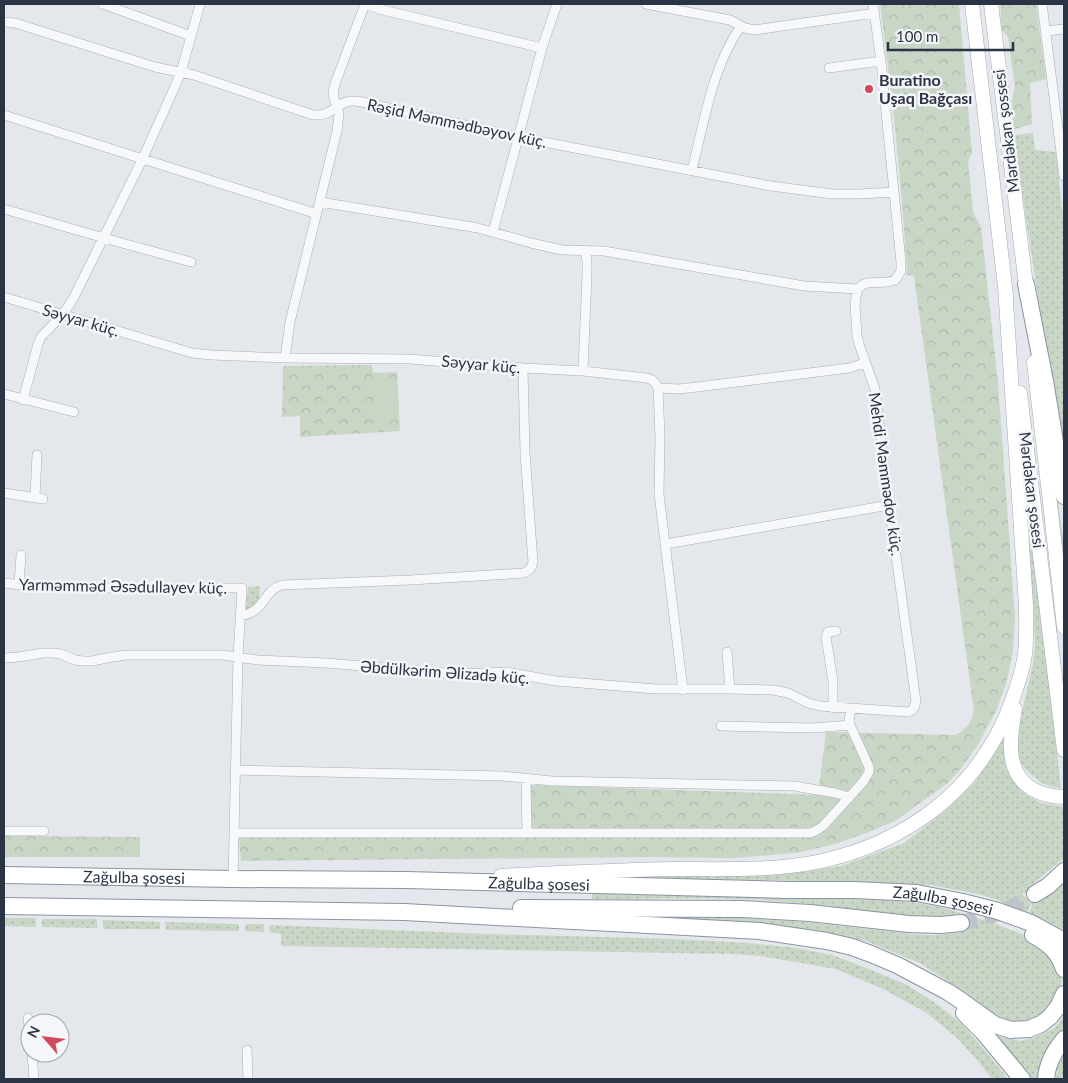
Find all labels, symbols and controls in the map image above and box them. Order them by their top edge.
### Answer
scale bar [888,20,1013,52]
text: 100 m [896,27,938,45]
street label: Mərdəkan şossesi [989,68,1022,194]
place label: Buratino Uşaq Bağçası [879,70,972,107]
marker: Buratino Uşaq Bağçası [863,83,875,95]
street label: Rəşid Məmmədbəyov küç. [366,94,549,151]
street label: Səyyar küç. [40,299,122,340]
street label: Səyyar küç. [441,351,521,376]
street label: Mehdi Məmmədov küç. [866,391,907,557]
street label: Mərdəkan şosesi [1016,431,1049,549]
street label: Yarməmməd Əsədullayev küç. [19,574,227,597]
street label: Əbdülkərim Əlizadə küç. [360,656,530,687]
street label: Zağulba şosesi [83,866,185,887]
street label: Zağulba şosesi [488,872,590,894]
street label: Zağulba şosesi [892,882,995,918]
north arrow [20,1013,70,1063]
text: N [23,1023,43,1040]

